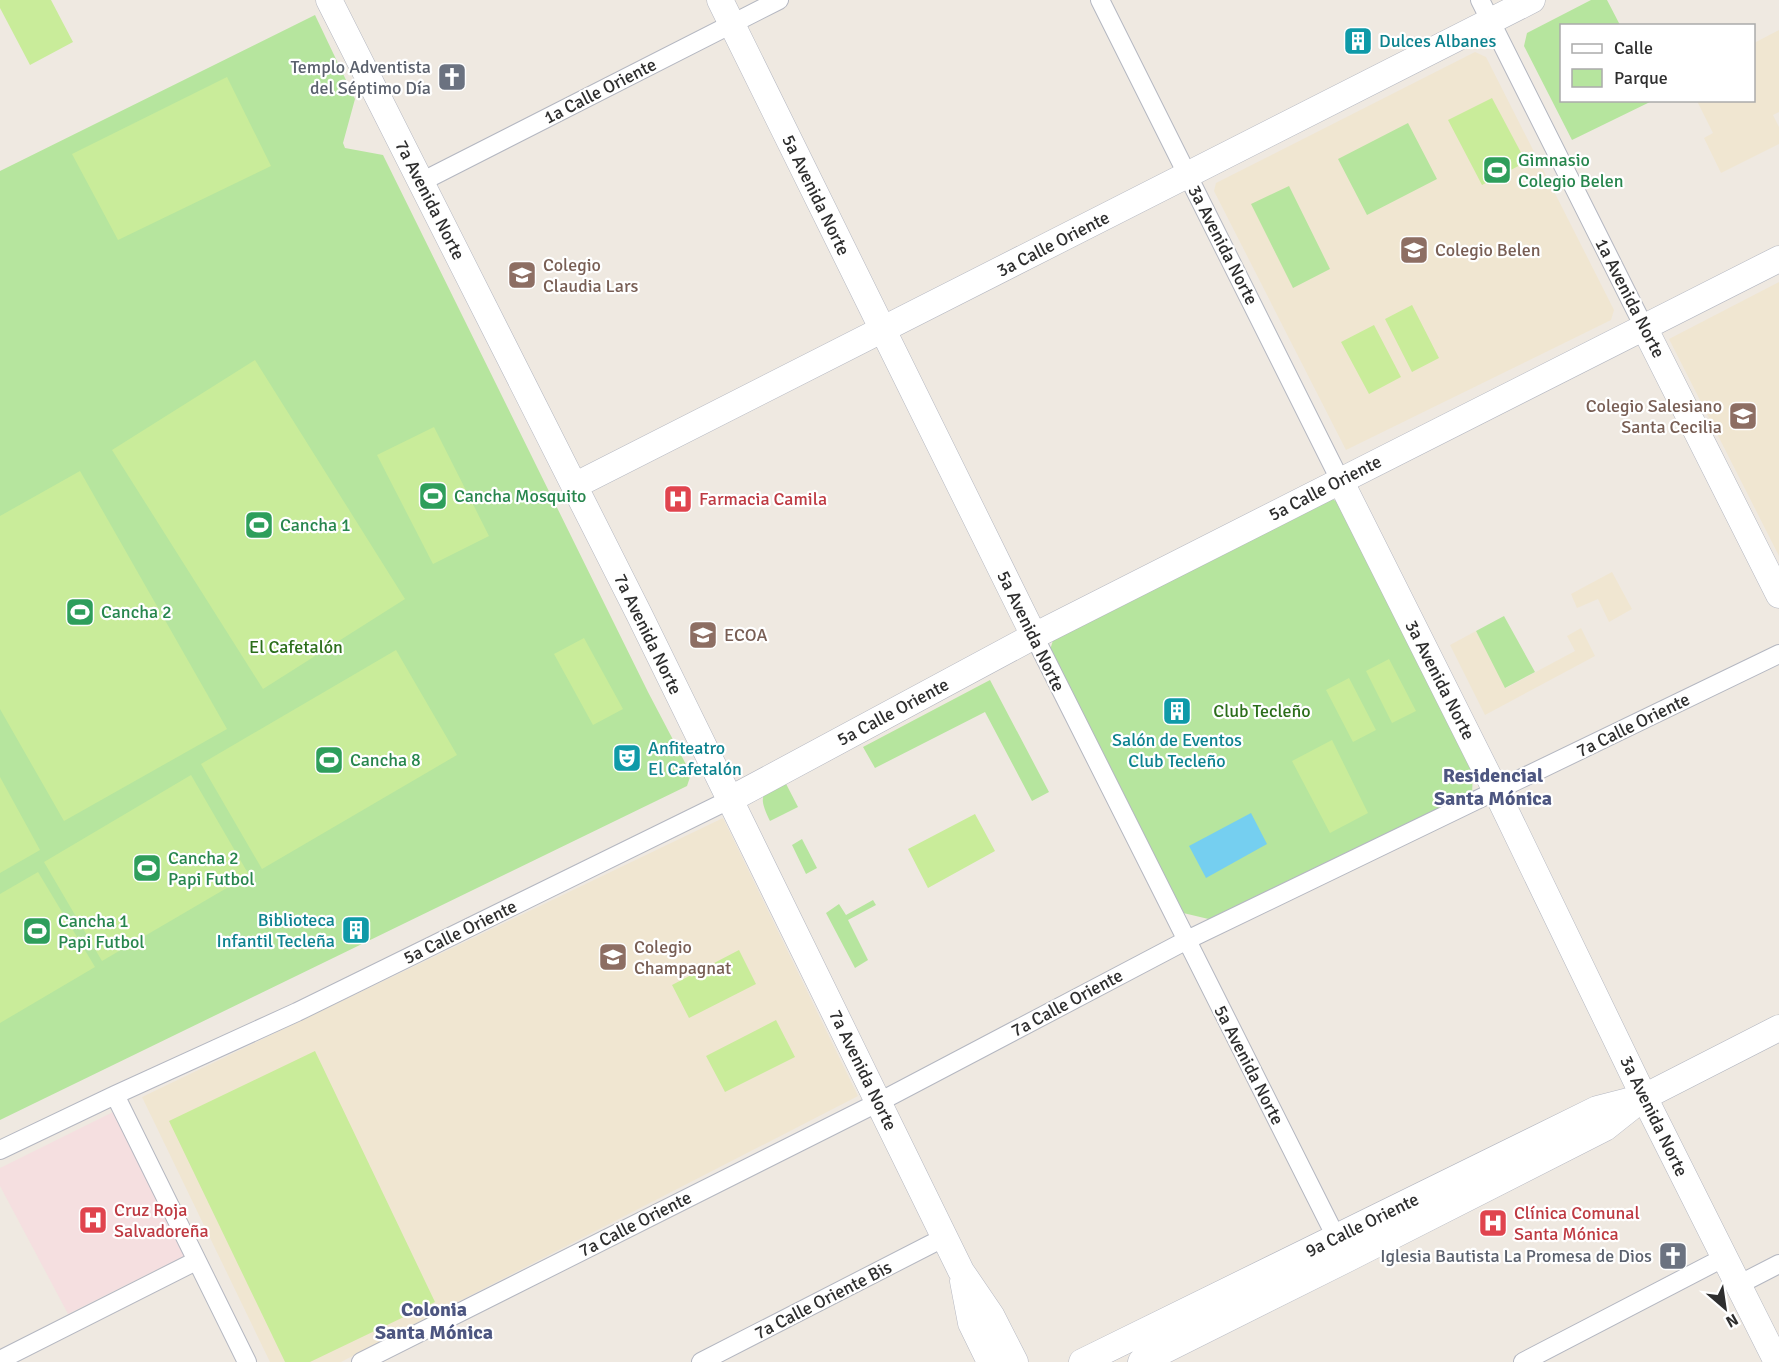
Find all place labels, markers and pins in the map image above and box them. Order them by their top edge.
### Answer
building icon: Dulces Albanes [1342,25,1374,57]
place label: Dulces Albanes [1379,30,1496,52]
place label: Templo Adventista del Séptimo Día [291,56,431,99]
church icon: Templo Adventista del Séptimo Día [436,61,468,93]
place label: Gimnasio Colegio Belen [1518,149,1624,192]
sports icon: Gimnasio Colegio Belen [1481,154,1513,186]
school or university icon: Colegio Belen [1398,234,1430,266]
place label: Colegio Belen [1435,239,1541,261]
place label: Colegio Claudia Lars [543,254,639,297]
school or university icon: Colegio Claudia Lars [506,259,538,291]
place label: Colegio Salesiano Santa Cecilia [1586,395,1722,438]
school or university icon: Colegio Salesiano Santa Cecilia [1727,400,1759,432]
sports icon: Cancha Mosquito [417,480,449,512]
hospital icon: Farmacia Camila [662,483,694,515]
place label: Cancha Mosquito [454,485,586,507]
place label: Farmacia Camila [699,488,827,510]
sports icon: Cancha 1 [243,509,275,541]
place label: Cancha 1 [280,514,351,536]
sports icon: Cancha 2 [64,596,96,628]
place label: Cancha 2 [101,601,172,623]
school or university icon: ECOA [687,619,719,651]
place label: ECOA [724,624,767,646]
building icon: Salón de Eventos Club Tecleño [1161,695,1193,727]
place label: Salón de Eventos Club Tecleño [1112,729,1242,772]
place label: Anfiteatro El Cafetalón [648,737,742,780]
theatre icon: Anfiteatro El Cafetalón [611,742,643,774]
sports icon: Cancha 8 [313,744,345,776]
place label: Cancha 8 [350,749,421,771]
place label: Cancha 2 Papi Futbol [168,847,255,890]
sports icon: Cancha 2 Papi Futbol [131,852,163,884]
place label: Biblioteca Infantil Tecleña [216,909,335,952]
place label: Cancha 1 Papi Futbol [58,910,145,953]
building icon: Biblioteca Infantil Tecleña [340,914,372,946]
sports icon: Cancha 1 Papi Futbol [21,915,53,947]
place label: Colegio Champagnat [634,936,731,979]
school or university icon: Colegio Champagnat [597,941,629,973]
place label: Cruz Roja Salvadoreña [114,1199,209,1242]
place label: Clínica Comunal Santa Mónica [1514,1202,1640,1245]
hospital icon: Cruz Roja Salvadoreña [77,1204,109,1236]
hospital icon: Clínica Comunal Santa Mónica [1477,1207,1509,1239]
church icon: Iglesia Bautista La Promesa de Dios [1657,1240,1689,1272]
place label: Iglesia Bautista La Promesa de Dios [1380,1245,1652,1267]

